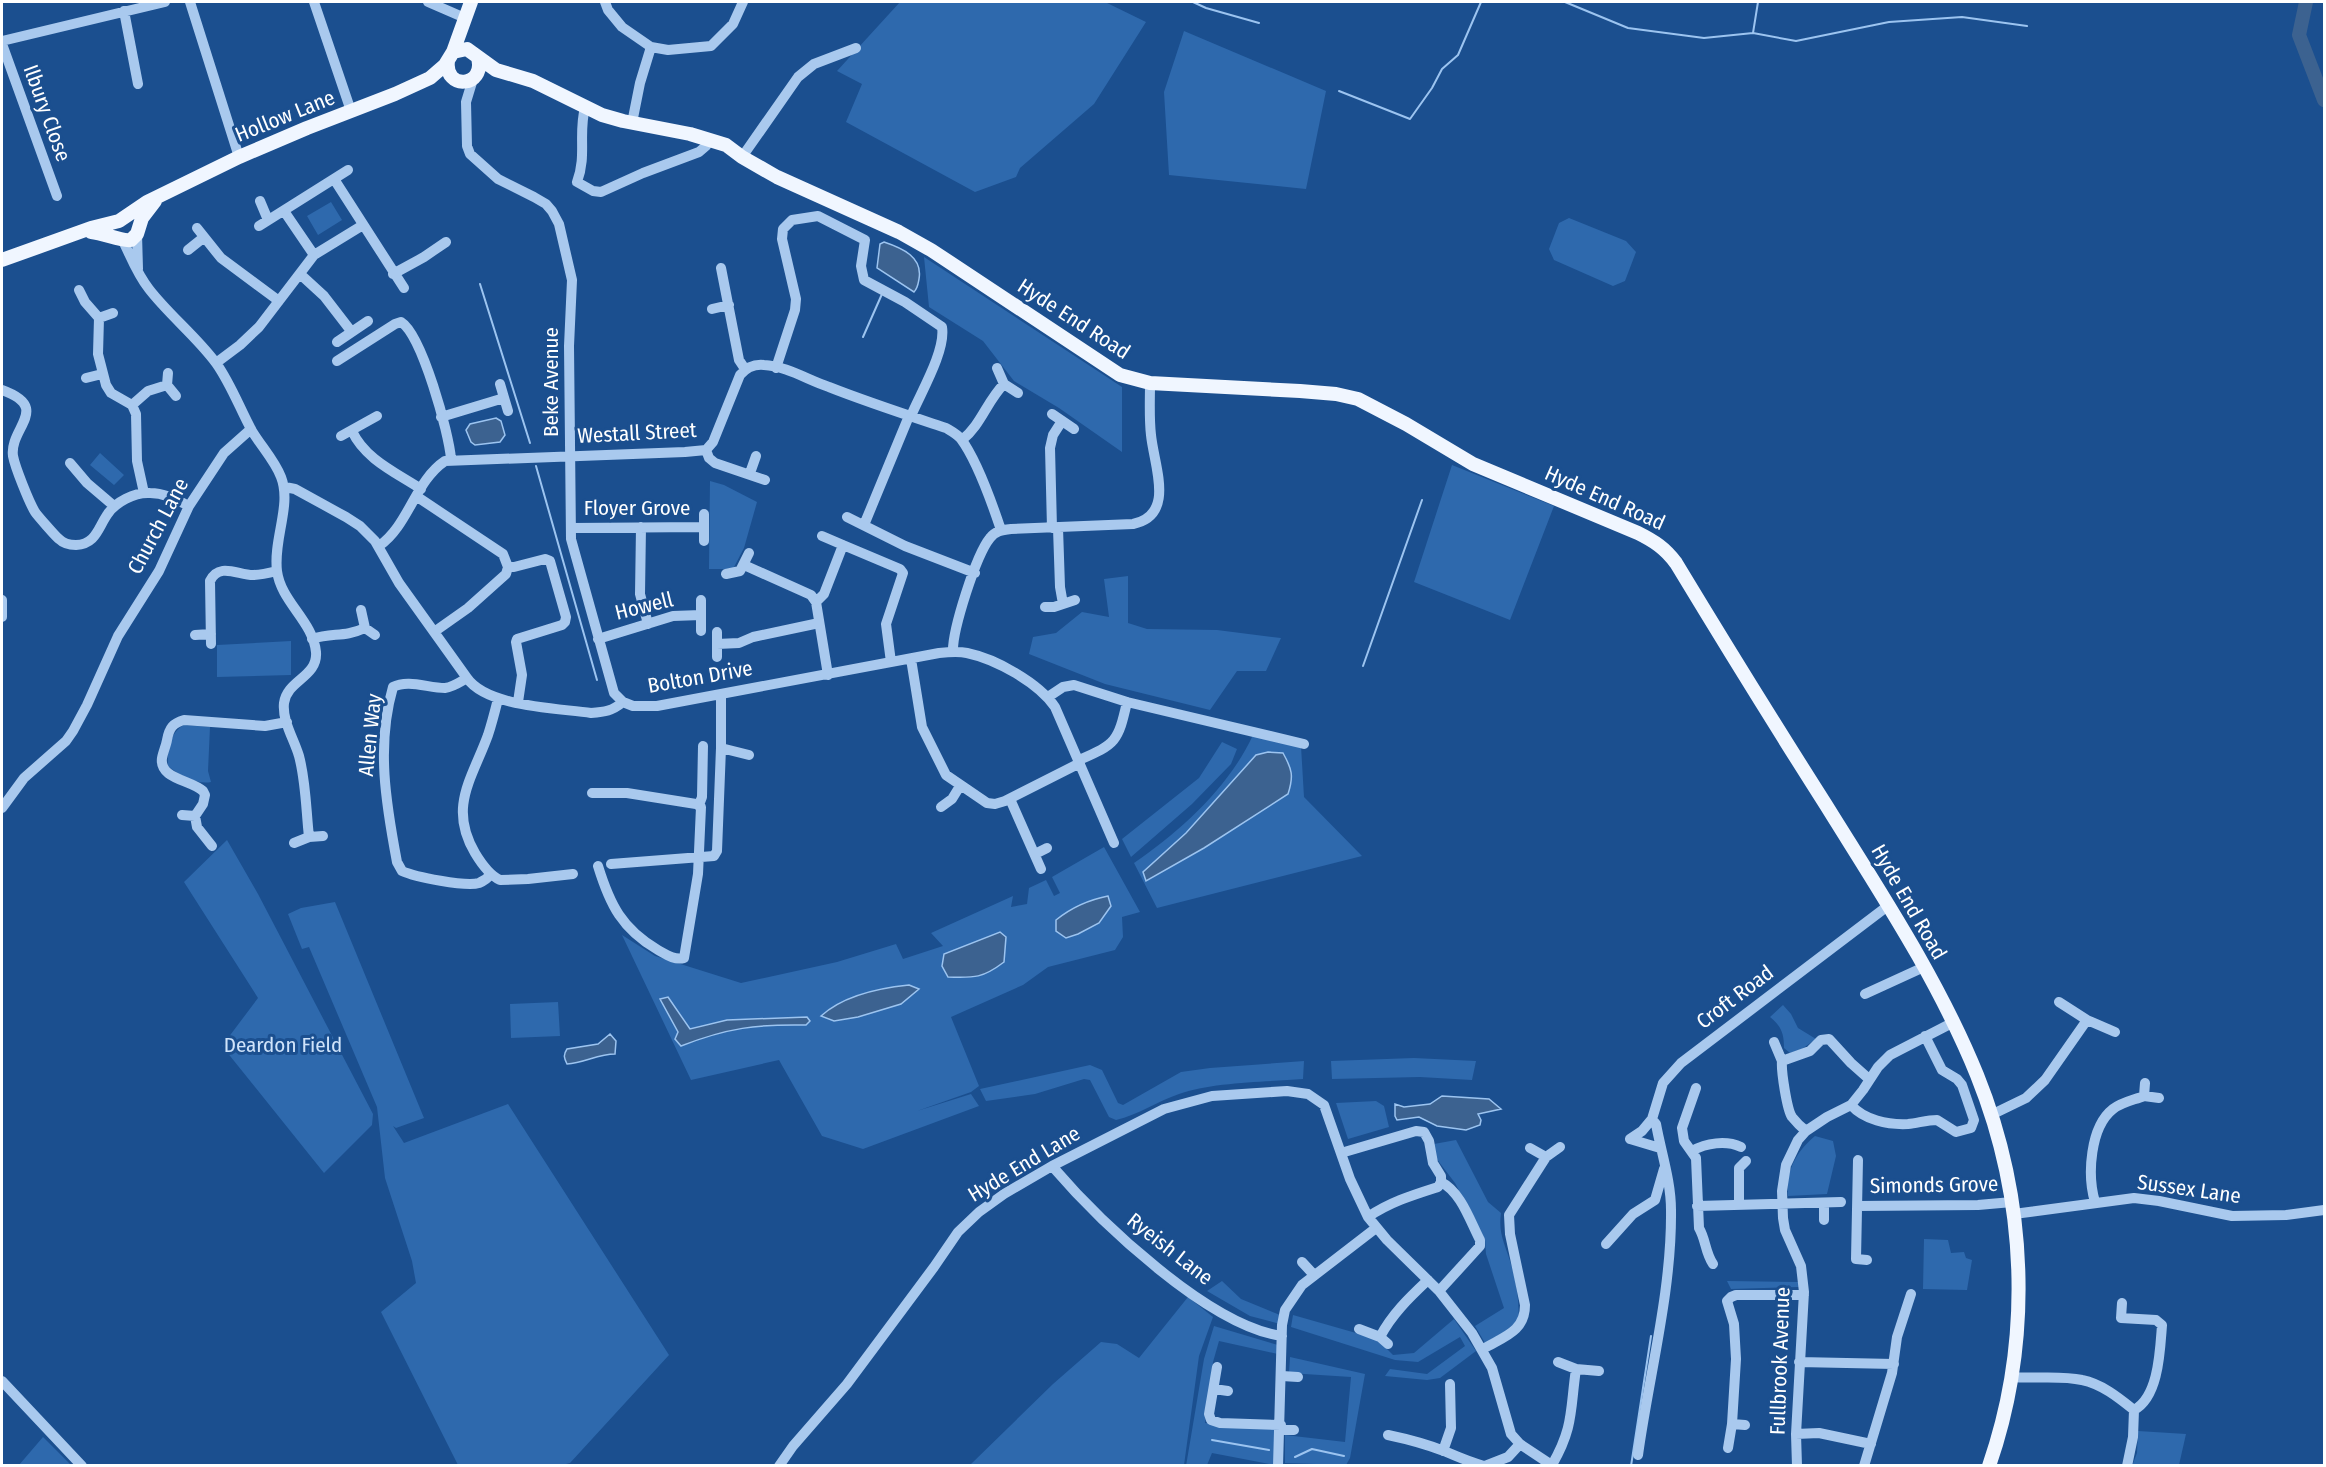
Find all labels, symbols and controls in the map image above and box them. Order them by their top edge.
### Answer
street label: Ilbury Close [17,61,77,165]
street label: Hollow Lane [231,84,339,148]
street label: Hyde End Road [1013,273,1135,365]
street label: Beke Avenue [538,327,564,437]
street label: Westall Street [577,417,697,449]
street label: Hyde End Road [1541,460,1669,536]
street label: Church Lane [122,473,194,579]
street label: Floyer Grove [584,495,690,521]
street label: Howell [612,586,676,626]
street label: Bolton Drive [645,655,755,699]
street label: Allen Way [353,692,387,778]
street label: Hyde End Road [1865,840,1953,964]
street label: Croft Road [1691,960,1779,1034]
park label: Deardon Field [224,1032,342,1058]
street label: Hyde End Lane [963,1120,1085,1208]
street label: Sussex Lane [2136,1169,2242,1209]
street label: Simonds Grove [1870,1171,1998,1199]
street label: Ryeish Lane [1122,1207,1218,1291]
street label: Fullbrook Avenue [1764,1286,1796,1436]

